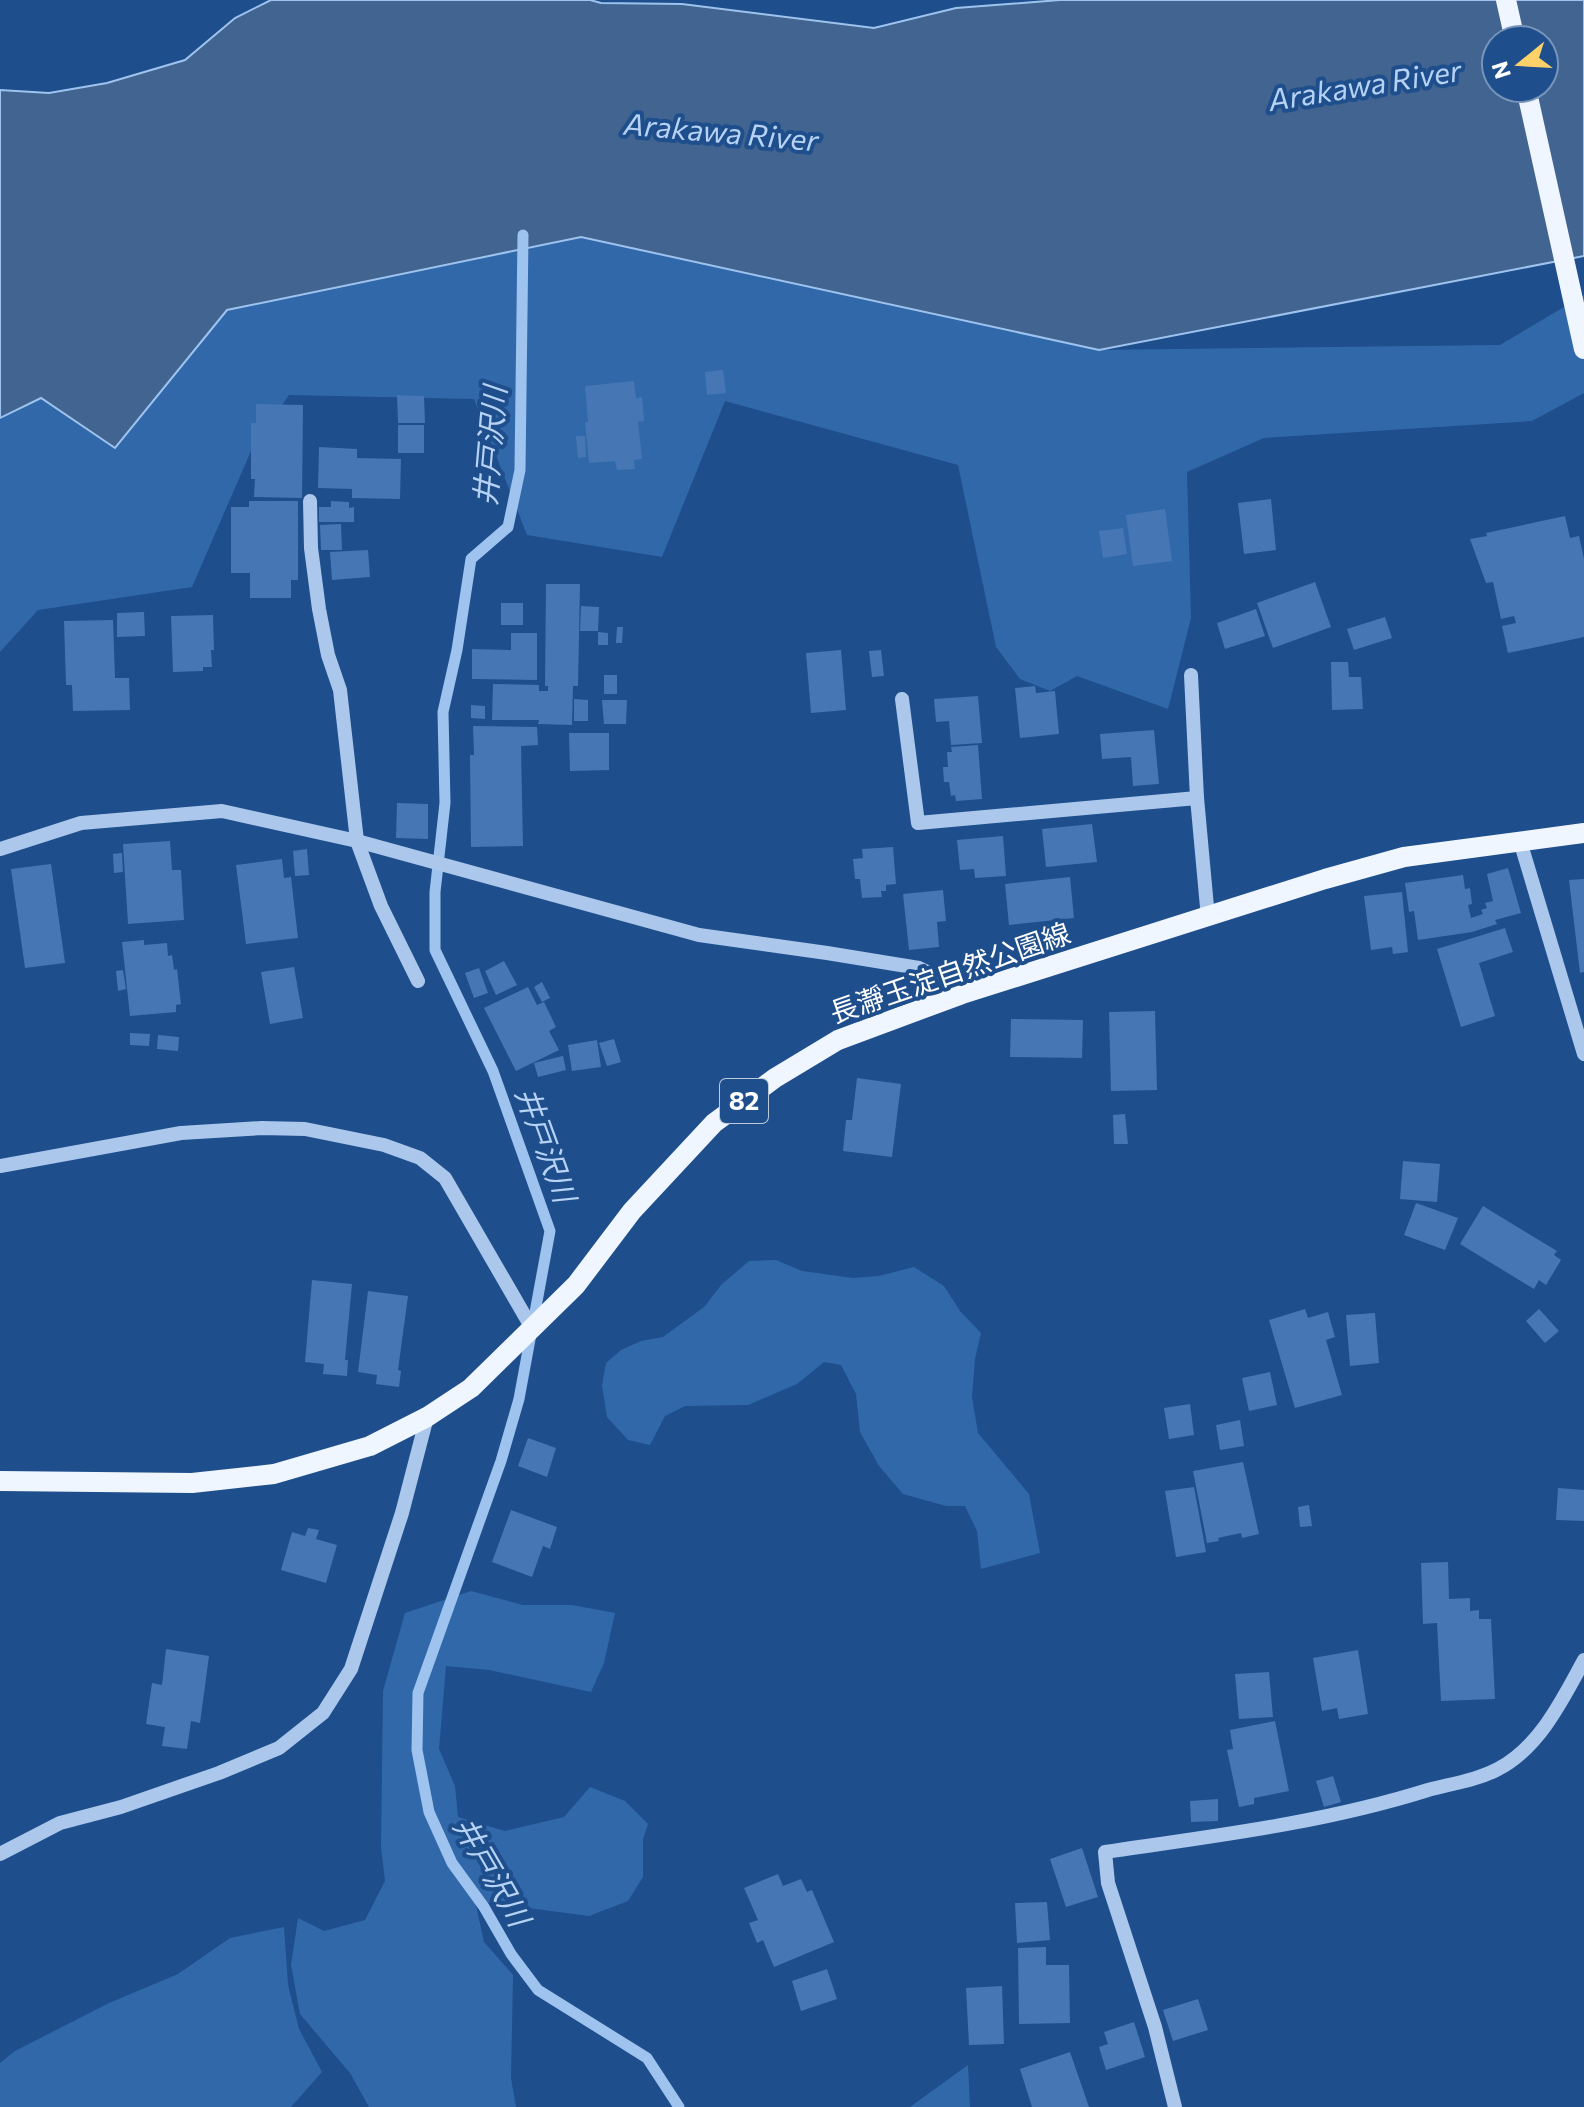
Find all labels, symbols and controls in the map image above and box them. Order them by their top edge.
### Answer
north arrow [1480,24,1560,104]
water label: Arakawa River [1264,50,1465,117]
text: N [1485,58,1516,82]
water label: Arakawa River [621,103,821,158]
water label: 井戸沢川 [465,381,512,507]
street label: 長瀞玉淀自然公園線 [825,915,1074,1029]
road number: 82 [720,1079,768,1123]
water label: 井戸沢川 [509,1081,586,1210]
water label: 井戸沢川 [447,1810,541,1935]

